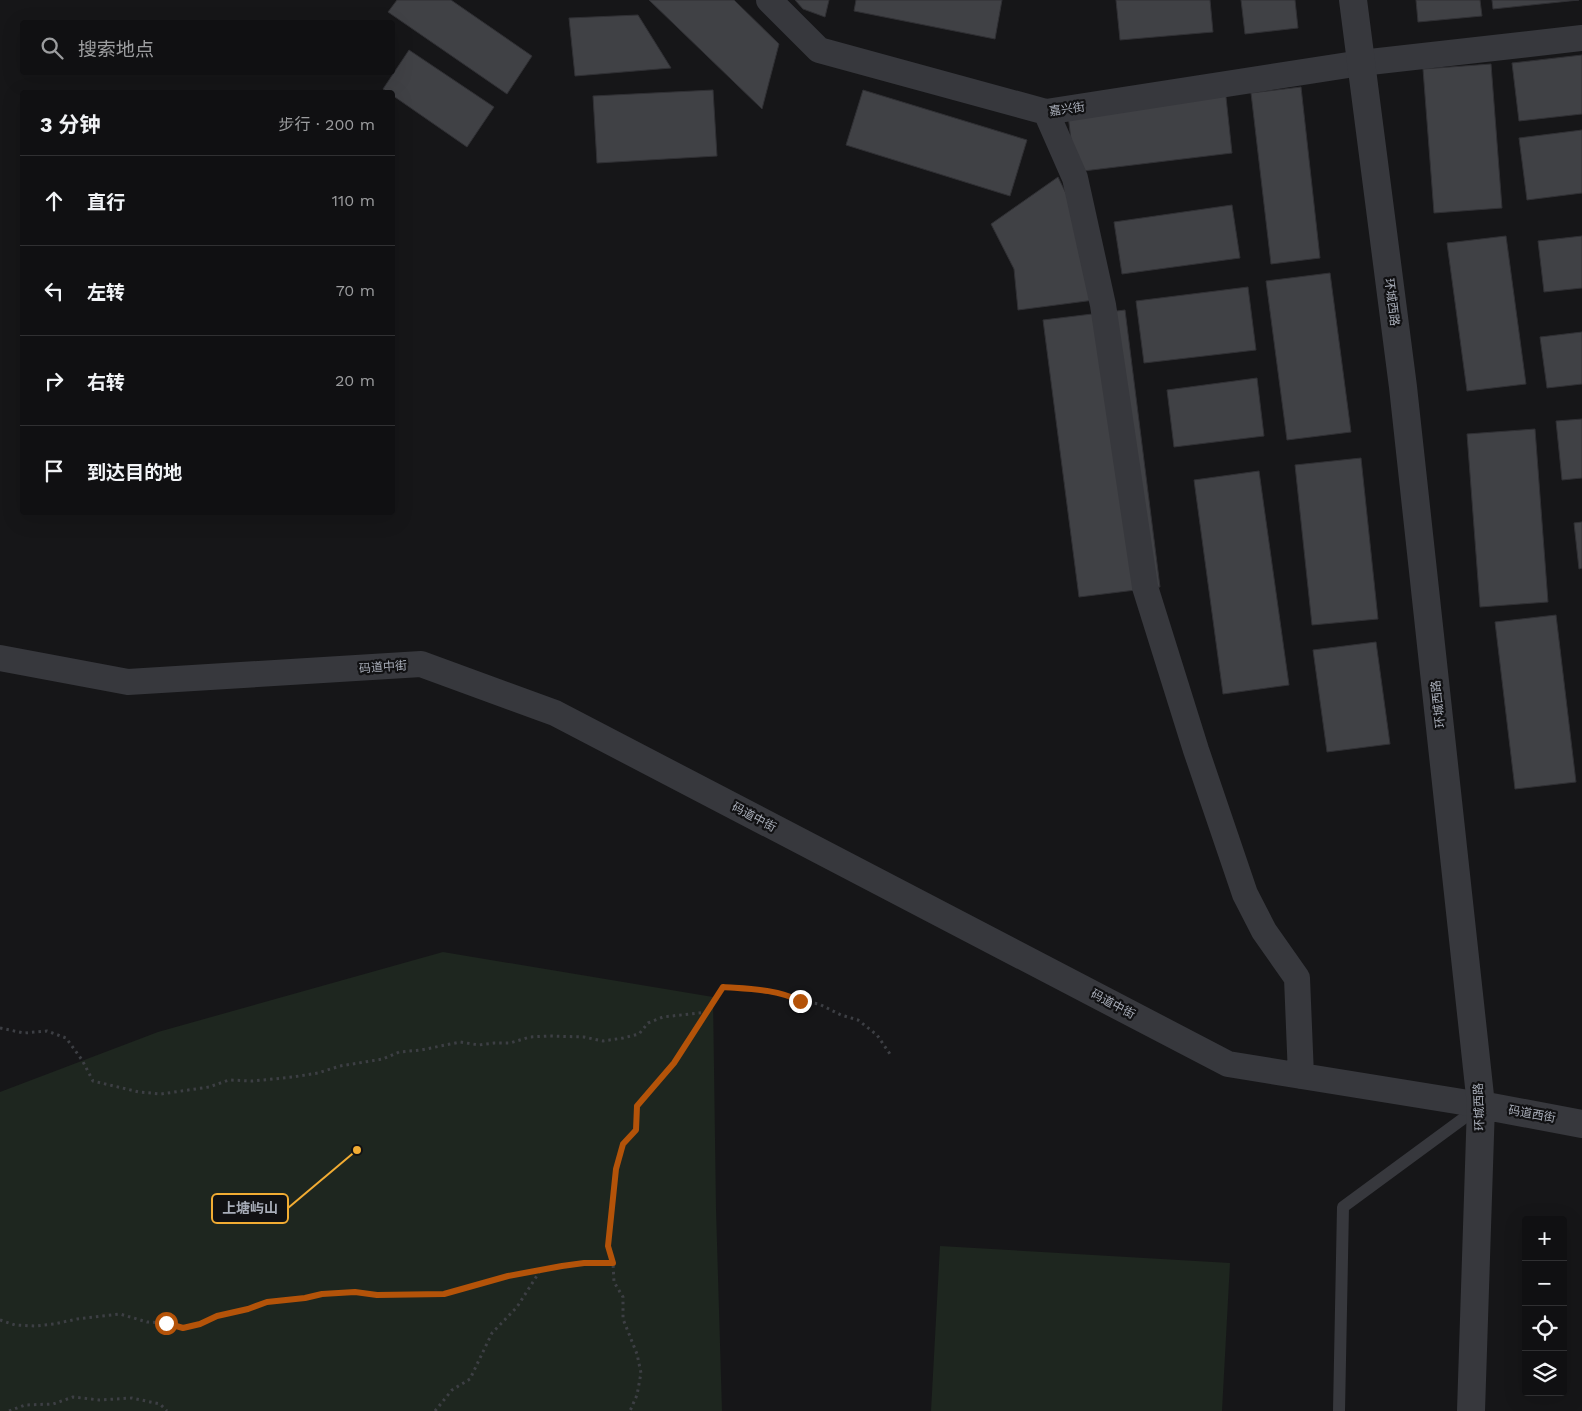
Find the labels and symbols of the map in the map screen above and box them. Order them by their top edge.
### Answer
street label: 嘉兴街 [1048,100,1086,118]
street label: 环城西路 [1382,277,1402,327]
street label: 码道中街 [359,658,407,676]
street label: 环城西路 [1429,679,1447,729]
street label: 码道中街 [730,800,778,834]
street label: 码道中街 [1089,987,1137,1021]
route end [789,990,812,1013]
street label: 环城西路 [1471,1083,1487,1131]
street label: 码道西街 [1507,1103,1557,1125]
callout: 上塘屿山 [212,1194,288,1223]
text: 上塘屿山 [222,1200,278,1216]
route start [155,1312,178,1335]

